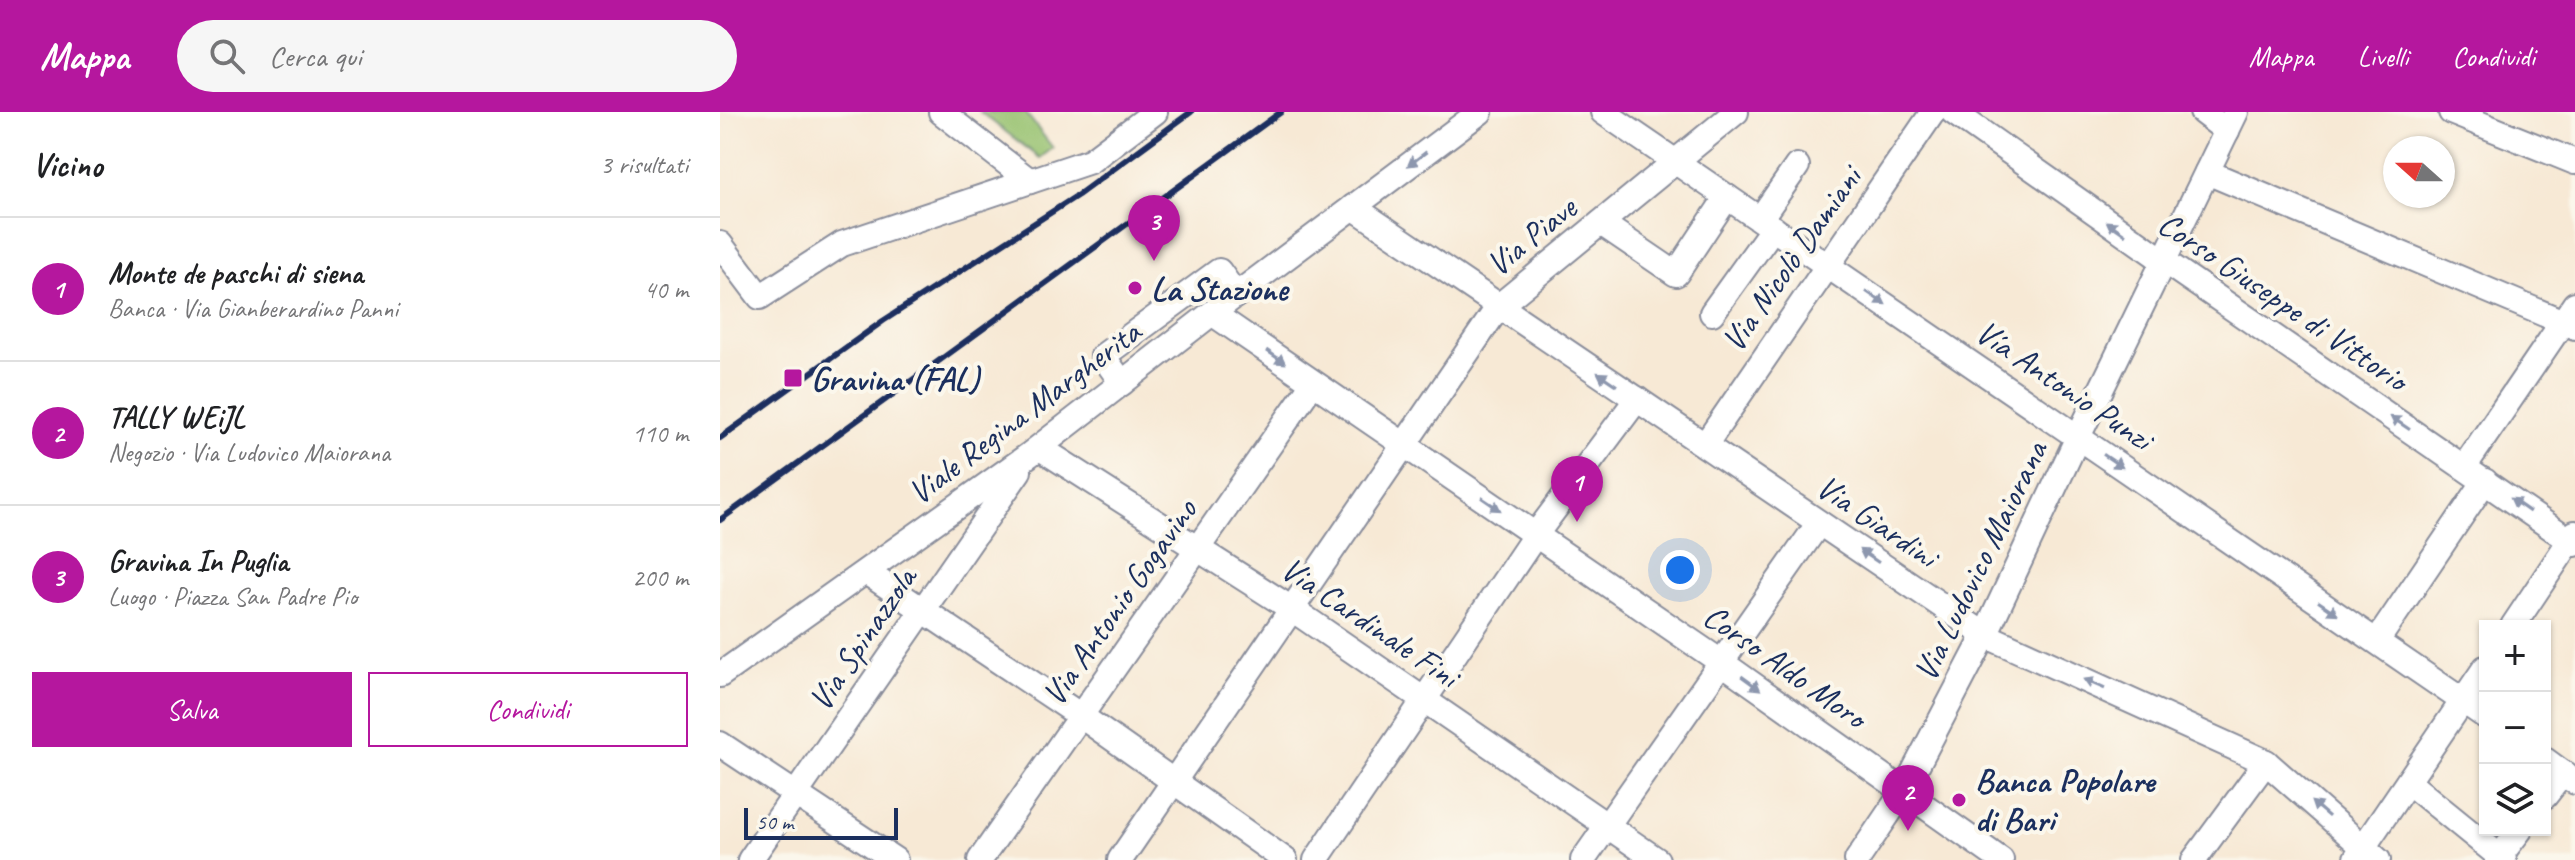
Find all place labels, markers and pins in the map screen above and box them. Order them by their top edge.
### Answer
pin: 3 [1128,195,1180,261]
place label: La Stazione [1151,267,1290,310]
marker: La Stazione [1126,279,1144,297]
place label: Gravina (FAL) [811,357,982,400]
marker: Gravina (FAL) [782,367,804,389]
pin: 1 [1551,456,1603,522]
place label: Banca Popolare di Bari [1975,759,2157,841]
pin: 2 [1882,765,1934,831]
marker: Banca Popolare di Bari [1950,791,1968,809]

